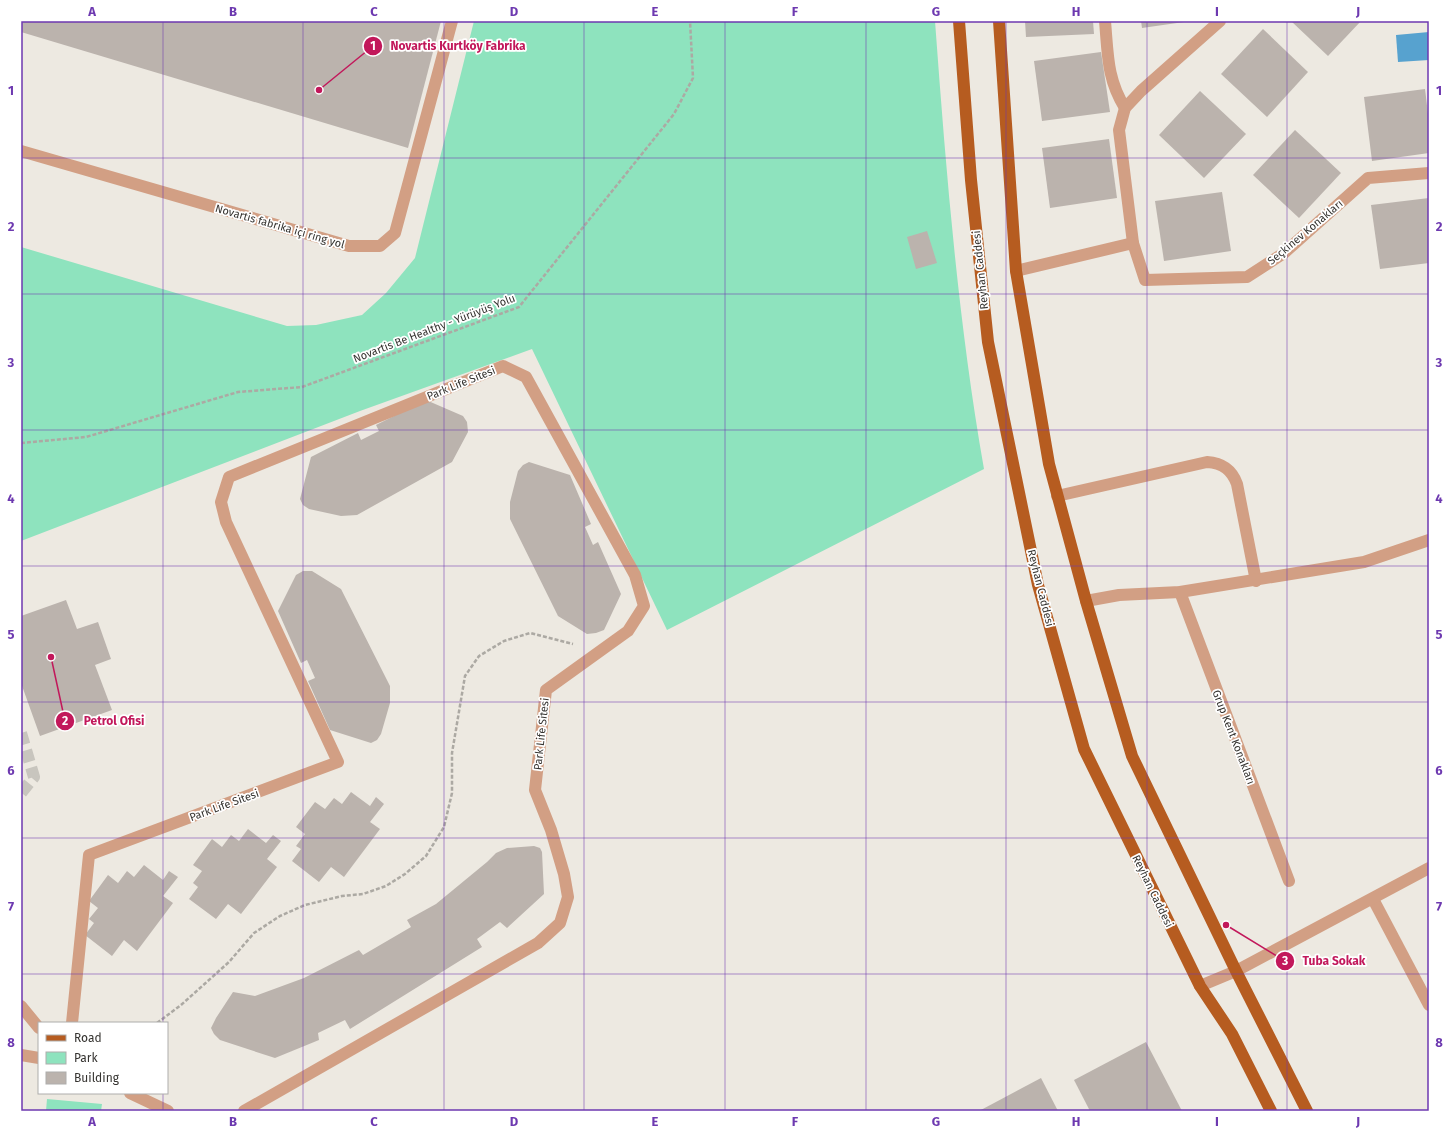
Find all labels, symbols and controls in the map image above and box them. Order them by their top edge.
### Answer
text: A [87,4,96,19]
text: B [229,4,237,19]
text: C [370,4,378,19]
text: D [510,4,519,19]
text: E [652,4,659,19]
text: F [792,4,799,19]
text: G [932,4,940,19]
text: H [1072,4,1080,19]
text: I [1215,4,1219,19]
text: J [1355,4,1360,19]
callout: Novartis Kurtköy Fabrika [363,34,534,58]
text: 1 [370,39,376,53]
text: Novartis Kurtköy Fabrika [390,39,526,53]
text: 1 [8,83,14,98]
text: 1 [1436,83,1442,98]
street label: Seçkinev Konakları [1265,197,1346,268]
street label: Novartis fabrika içi ring yol [214,202,346,251]
text: 2 [8,219,15,234]
text: 2 [1436,219,1443,234]
street label: Reyhan Caddesi [970,230,991,310]
street label: Novartis Be Healthy - Yürüyüş Yolu [351,292,517,365]
text: 3 [7,355,15,370]
text: 3 [1435,355,1443,370]
street label: Park Life Sitesi [425,364,497,403]
text: 4 [7,491,15,506]
text: 4 [1435,491,1443,506]
street label: Reyhan Caddesi [1025,548,1056,628]
text: 5 [8,627,15,642]
text: 5 [1436,627,1443,642]
street label: Grup Kent Konakları [1210,688,1258,786]
street label: Park Life Sitesi [531,697,552,771]
callout: Petrol Ofisi [55,709,152,733]
text: 2 [62,714,68,728]
text: Petrol Ofisi [84,714,144,728]
text: 6 [7,763,15,778]
text: 6 [1435,763,1443,778]
street label: Park Life Sitesi [188,787,261,824]
street label: Reyhan Caddesi [1129,853,1176,930]
text: 7 [8,899,14,914]
text: 7 [1436,899,1442,914]
callout: Tuba Sokak [1275,949,1374,973]
text: 3 [1281,954,1288,968]
text: Tuba Sokak [1303,954,1366,968]
legend [38,1022,168,1094]
text: Road [74,1031,102,1045]
text: 8 [7,1035,15,1050]
text: 8 [1435,1035,1443,1050]
text: Park [74,1051,98,1065]
text: Building [74,1071,120,1085]
text: A [87,1114,96,1129]
text: B [229,1114,237,1129]
text: C [370,1114,378,1129]
text: D [510,1114,519,1129]
text: E [652,1114,659,1129]
text: F [792,1114,799,1129]
text: G [932,1114,940,1129]
text: H [1072,1114,1080,1129]
text: I [1215,1114,1219,1129]
text: J [1355,1114,1360,1129]

